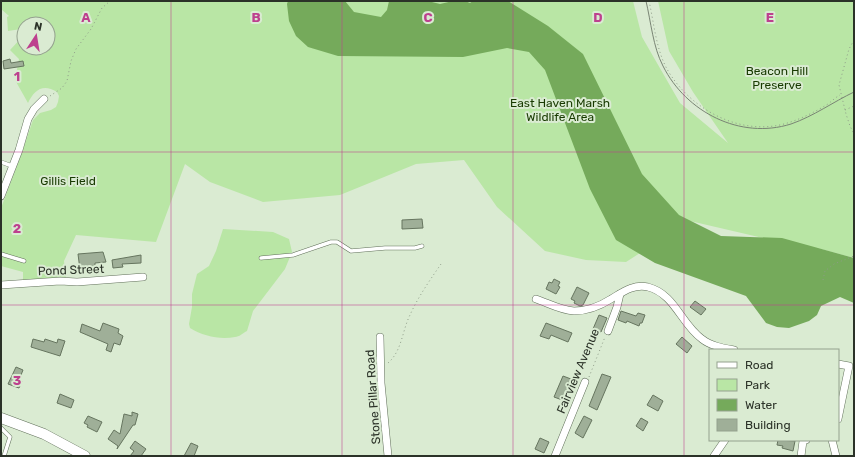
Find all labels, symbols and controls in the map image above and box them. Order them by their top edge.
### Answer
text: A [81,10,91,25]
text: B [251,10,261,25]
text: C [423,10,433,25]
text: D [593,10,603,25]
text: E [766,10,774,25]
north arrow [16,16,56,56]
text: N [33,20,43,34]
park label: Beacon Hill Preserve [746,64,808,92]
text: 1 [14,69,20,84]
park label: East Haven Marsh Wildlife Area [510,96,610,124]
park label: Gillis Field [40,174,96,188]
text: 2 [13,221,21,236]
street label: Pond Street [37,262,105,278]
street label: Fairview Avenue [554,326,602,416]
street label: Stone Pillar Road [363,349,383,445]
legend [709,349,839,441]
text: Road [745,358,773,372]
text: 3 [13,373,22,388]
text: Park [745,378,771,392]
text: Water [745,398,777,412]
text: Building [745,418,791,432]

